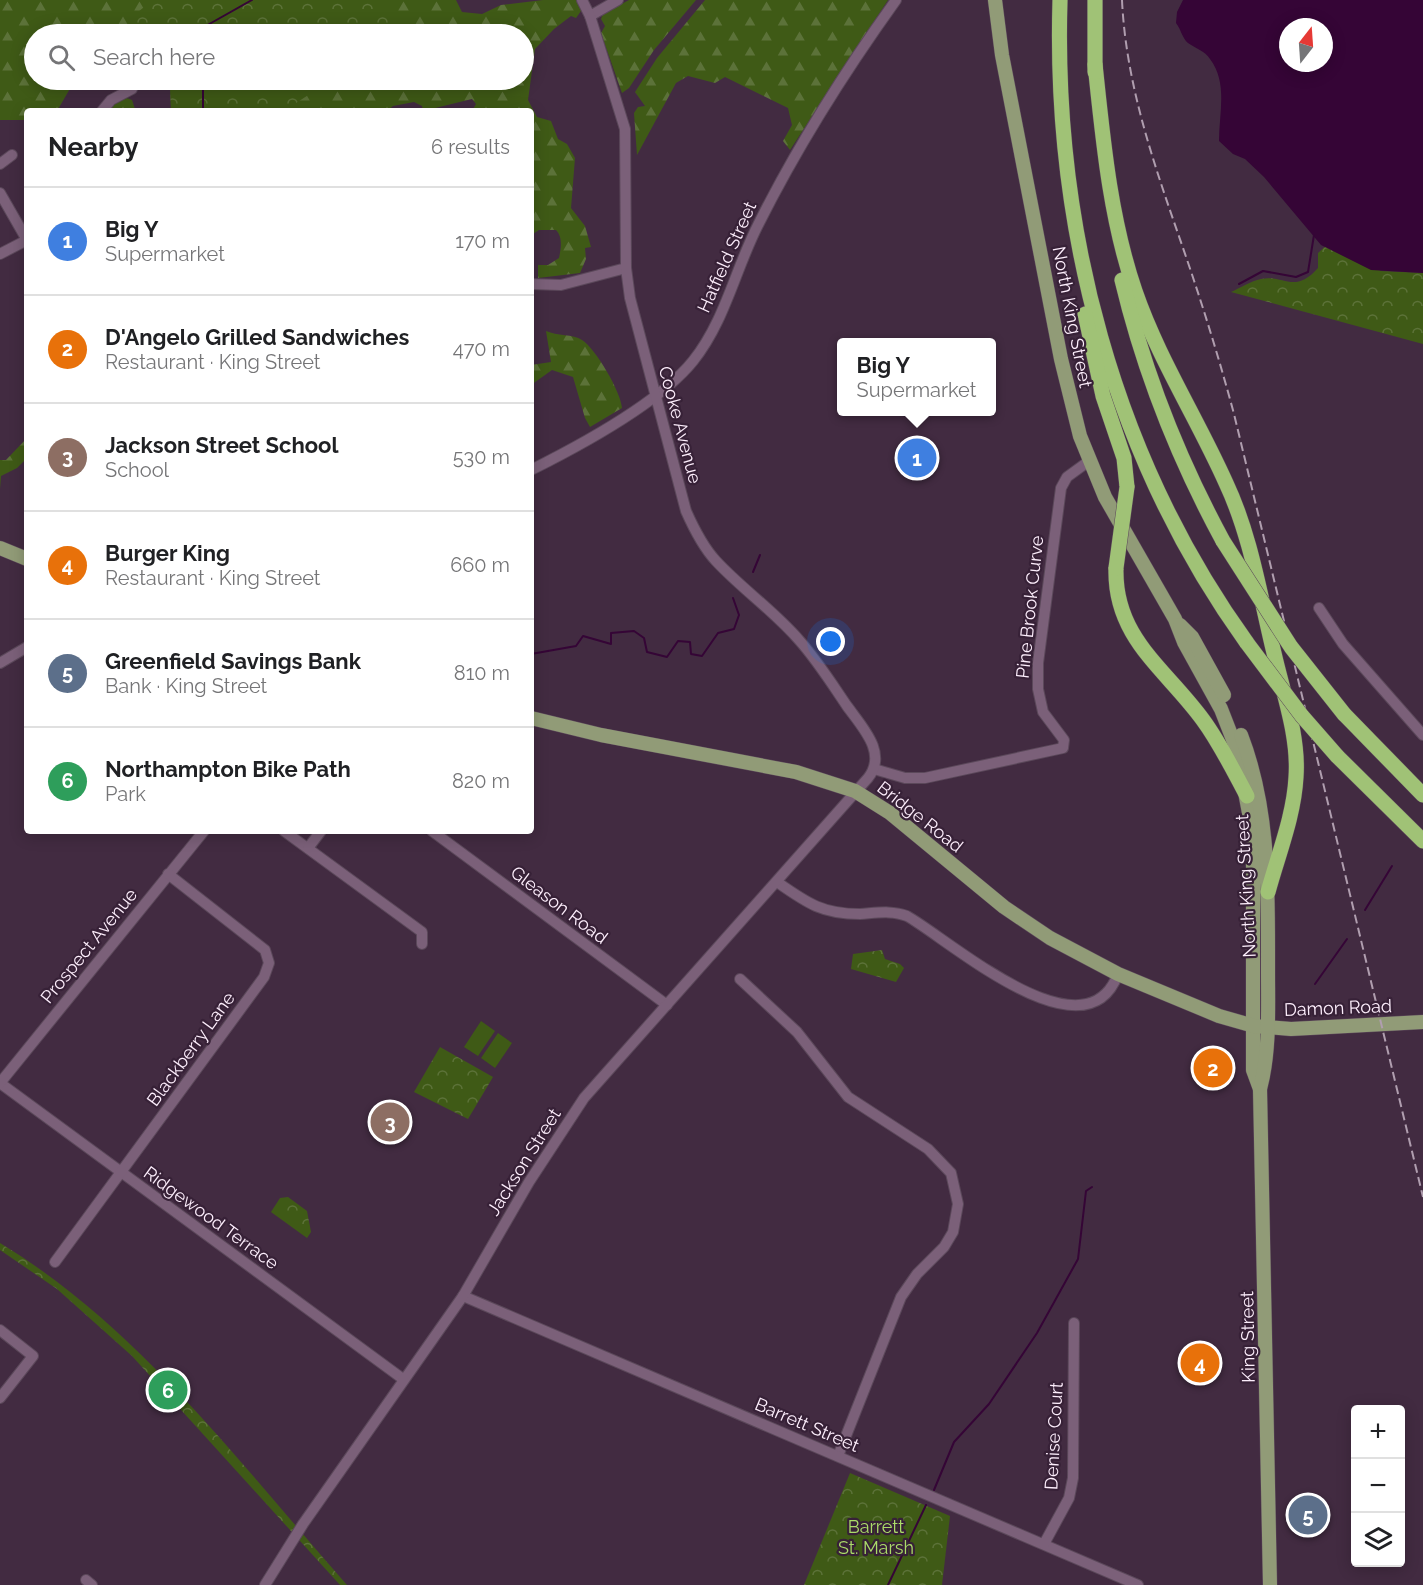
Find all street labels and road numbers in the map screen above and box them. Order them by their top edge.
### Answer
street label: Hatfield Street [693,198,760,316]
street label: North King Street [1048,244,1096,389]
street label: Cooke Avenue [655,364,706,486]
street label: Pine Brook Curve [1012,534,1047,679]
street label: Bridge Road [873,777,967,857]
street label: North King Street [1231,814,1260,958]
street label: Gleason Road [507,861,612,948]
street label: Prospect Avenue [36,884,142,1007]
street label: Blackberry Lane [142,987,239,1110]
street label: Damon Road [1284,995,1392,1020]
street label: Jackson Street [482,1104,565,1219]
street label: Ridgewood Terrace [140,1162,283,1274]
street label: King Street [1236,1291,1259,1383]
street label: Denise Court [1040,1382,1067,1490]
street label: Barrett Street [752,1393,862,1456]

